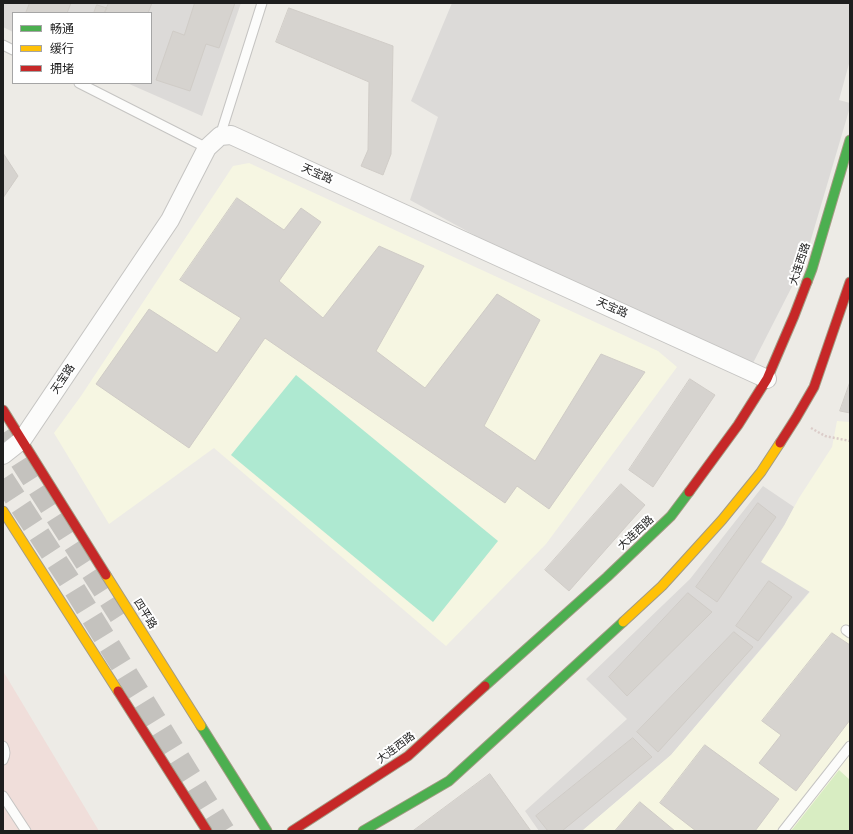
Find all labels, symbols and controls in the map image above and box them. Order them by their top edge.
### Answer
legend [12,12,152,84]
text: 畅通 [50,20,74,37]
text: 缓行 [50,40,74,57]
text: 拥堵 [50,60,74,77]
street label: 天宝路 [299,161,335,187]
street label: 大连西路 [787,241,813,287]
street label: 天宝路 [594,295,630,321]
street label: 天宝路 [48,362,78,396]
street label: 大连西路 [615,513,657,553]
street label: 四平路 [131,597,159,631]
street label: 大连西路 [374,729,418,767]

